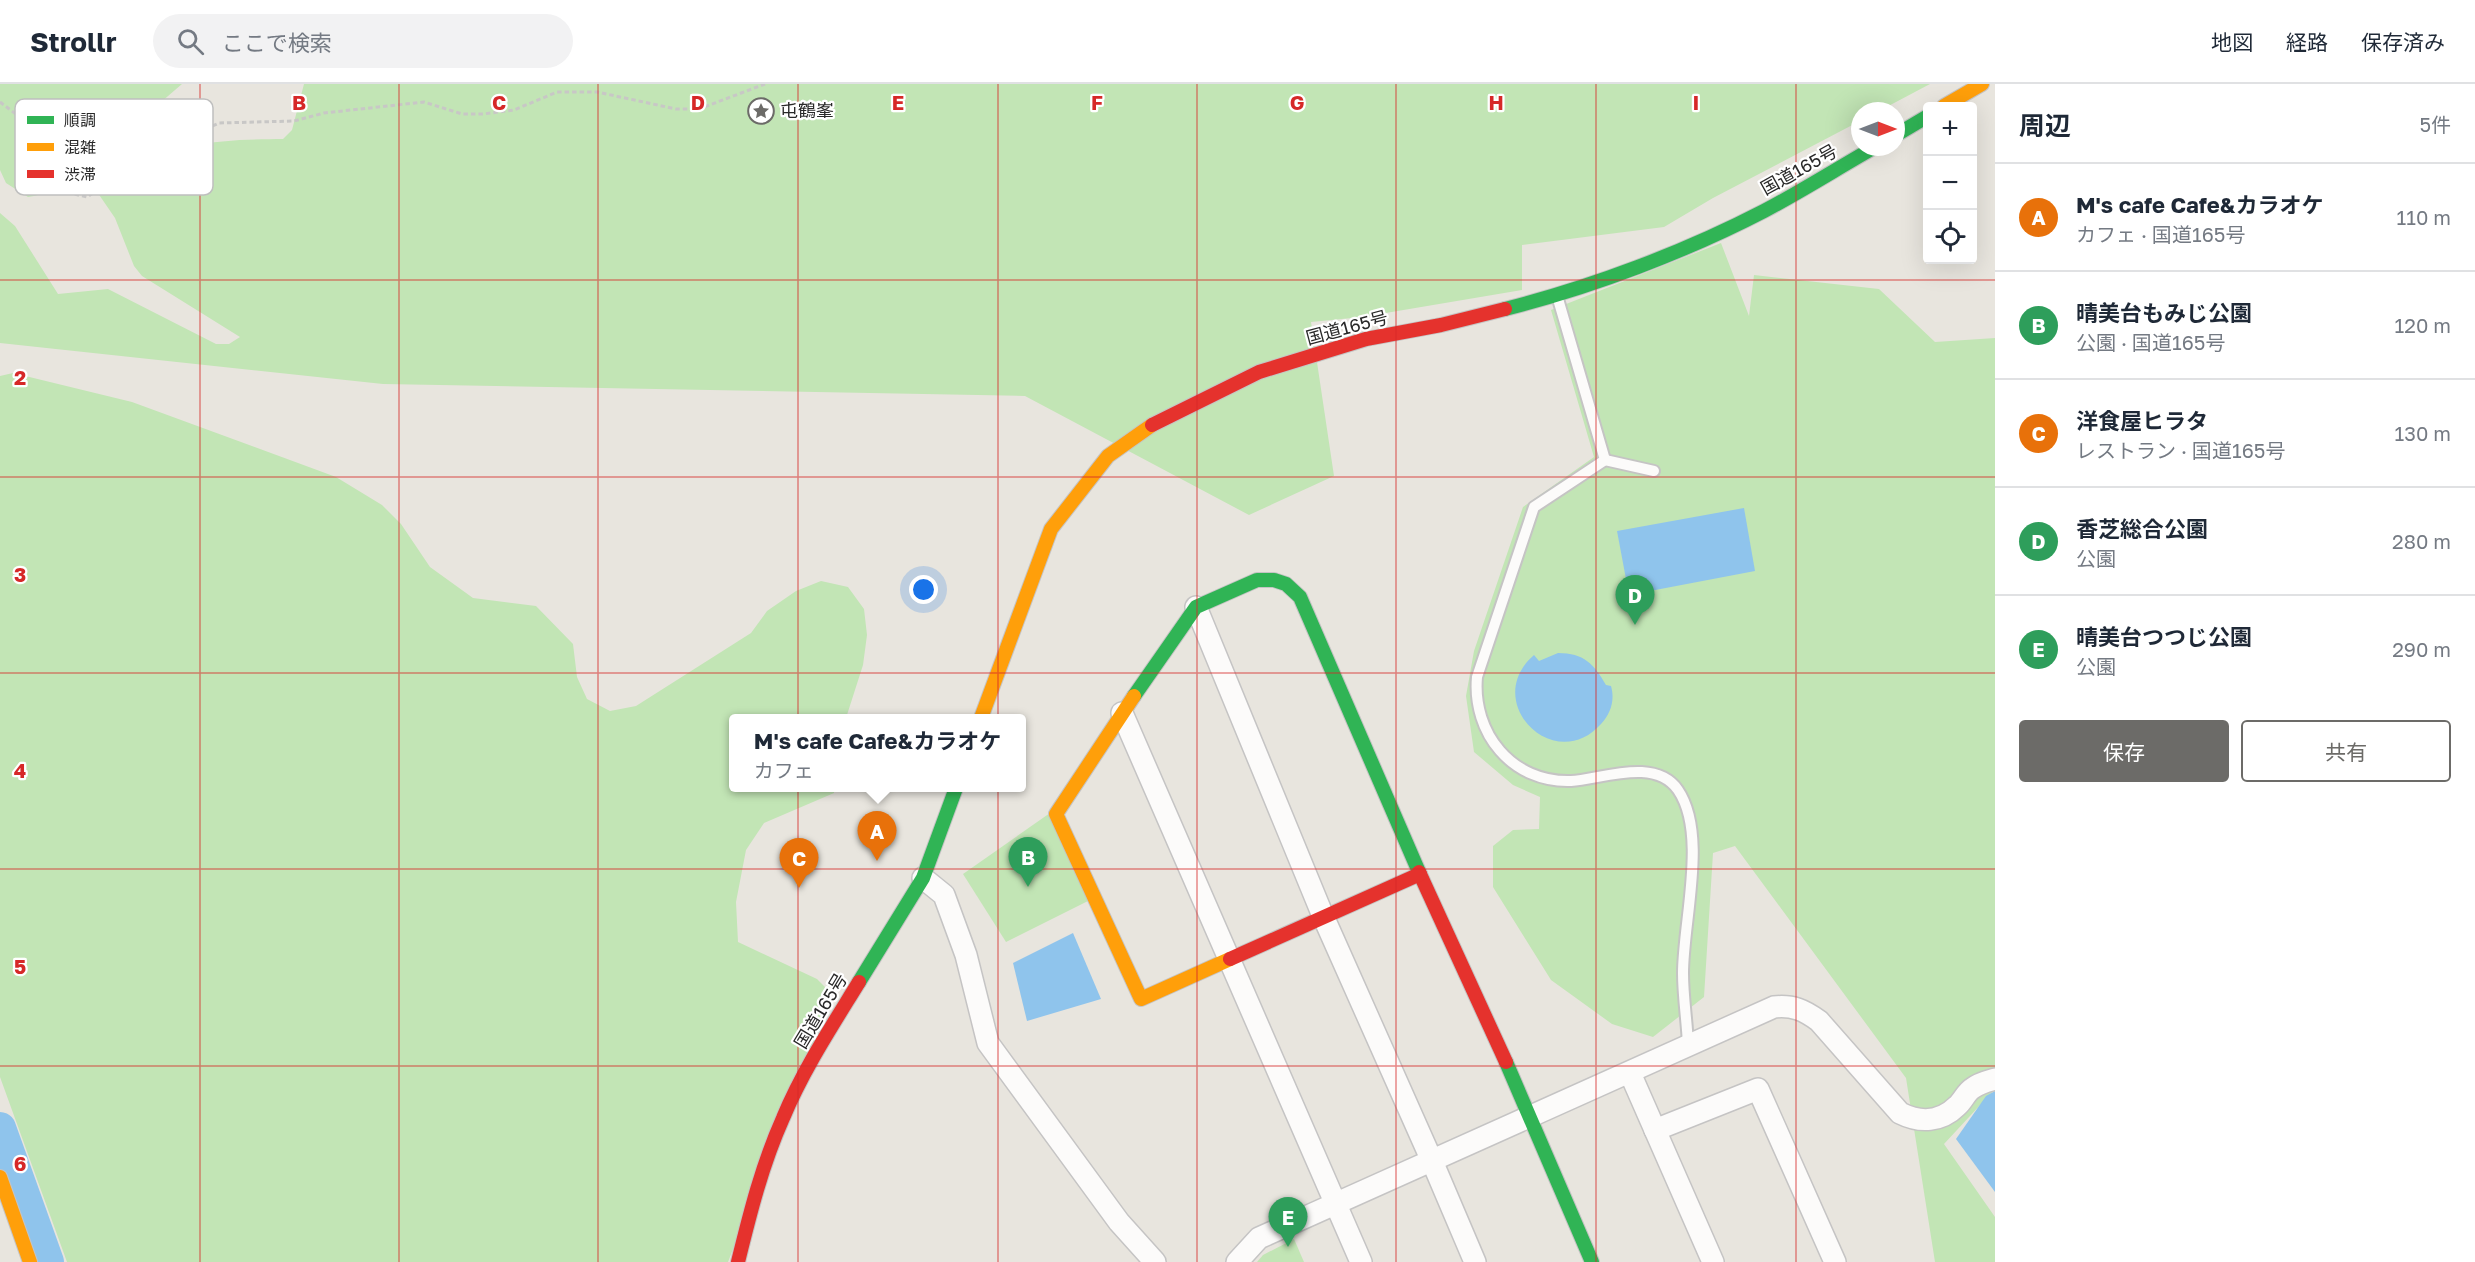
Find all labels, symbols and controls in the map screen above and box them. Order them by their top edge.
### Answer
search box [153,14,573,68]
text: Strollr [30,25,117,58]
icon: search [174,25,207,58]
text: ここで検索 [222,29,332,56]
text: 地図 [2211,29,2253,55]
text: 経路 [2286,29,2328,55]
text: 保存済み [2361,29,2445,55]
text: B [292,90,306,114]
text: C [492,90,506,114]
text: D [691,90,705,114]
text: E [892,90,904,114]
text: F [1091,90,1103,114]
text: G [1290,90,1304,114]
text: H [1488,90,1504,114]
text: I [1693,90,1699,114]
place icon: 屯鶴峯 [746,96,776,126]
legend [15,99,213,195]
place label: 屯鶴峯 [780,99,834,121]
north arrow [1851,102,1905,156]
map controls [1923,102,1977,264]
button: + [1923,102,1977,156]
text: 順調 [64,110,96,130]
text: 周辺 [2019,110,2071,141]
text: 5件 [2419,112,2451,136]
text: 混雑 [64,137,96,157]
street label: 国道165号 [1756,139,1841,199]
button: − [1923,156,1977,210]
text: 渋滞 [64,164,96,184]
text: M's cafe Cafe&カラオケ [2076,191,2323,218]
text: A [2031,205,2046,229]
text: 110 m [2397,205,2451,229]
button: locate [1923,210,1977,264]
text: カフェ · 国道165号 [2076,222,2245,246]
text: 晴美台もみじ公園 [2076,299,2252,326]
street label: 国道165号 [1303,306,1390,349]
text: B [2031,313,2046,337]
text: 120 m [2395,313,2451,337]
text: 公園 · 国道165号 [2076,330,2225,354]
text: 2 [14,365,26,389]
text: 洋食屋ヒラタ [2076,407,2208,434]
text: C [2031,421,2046,445]
text: 130 m [2395,421,2451,445]
text: レストラン · 国道165号 [2076,438,2285,462]
text: 香芝総合公園 [2076,515,2208,542]
text: D [2031,529,2046,553]
text: 280 m [2392,529,2451,553]
text: 公園 [2076,546,2116,570]
text: 3 [14,562,26,586]
your location [909,575,938,604]
pin: D [1616,576,1654,625]
text: 晴美台つつじ公園 [2076,623,2252,650]
text: E [2032,637,2045,661]
text: 290 m [2392,637,2451,661]
text: 公園 [2076,654,2116,678]
popup [729,714,1026,792]
button: 保存 [2019,720,2229,782]
button: 共有 [2241,720,2451,782]
text: M's cafe Cafe&カラオケ [754,727,1001,754]
text: 4 [14,758,26,782]
text: カフェ [754,758,814,782]
pin: A [858,812,896,861]
pin: C [780,838,818,888]
pin: B [1008,838,1048,887]
text: 5 [14,954,26,978]
street label: 国道165号 [789,969,851,1052]
text: 6 [14,1151,26,1175]
pin: E [1268,1198,1308,1247]

